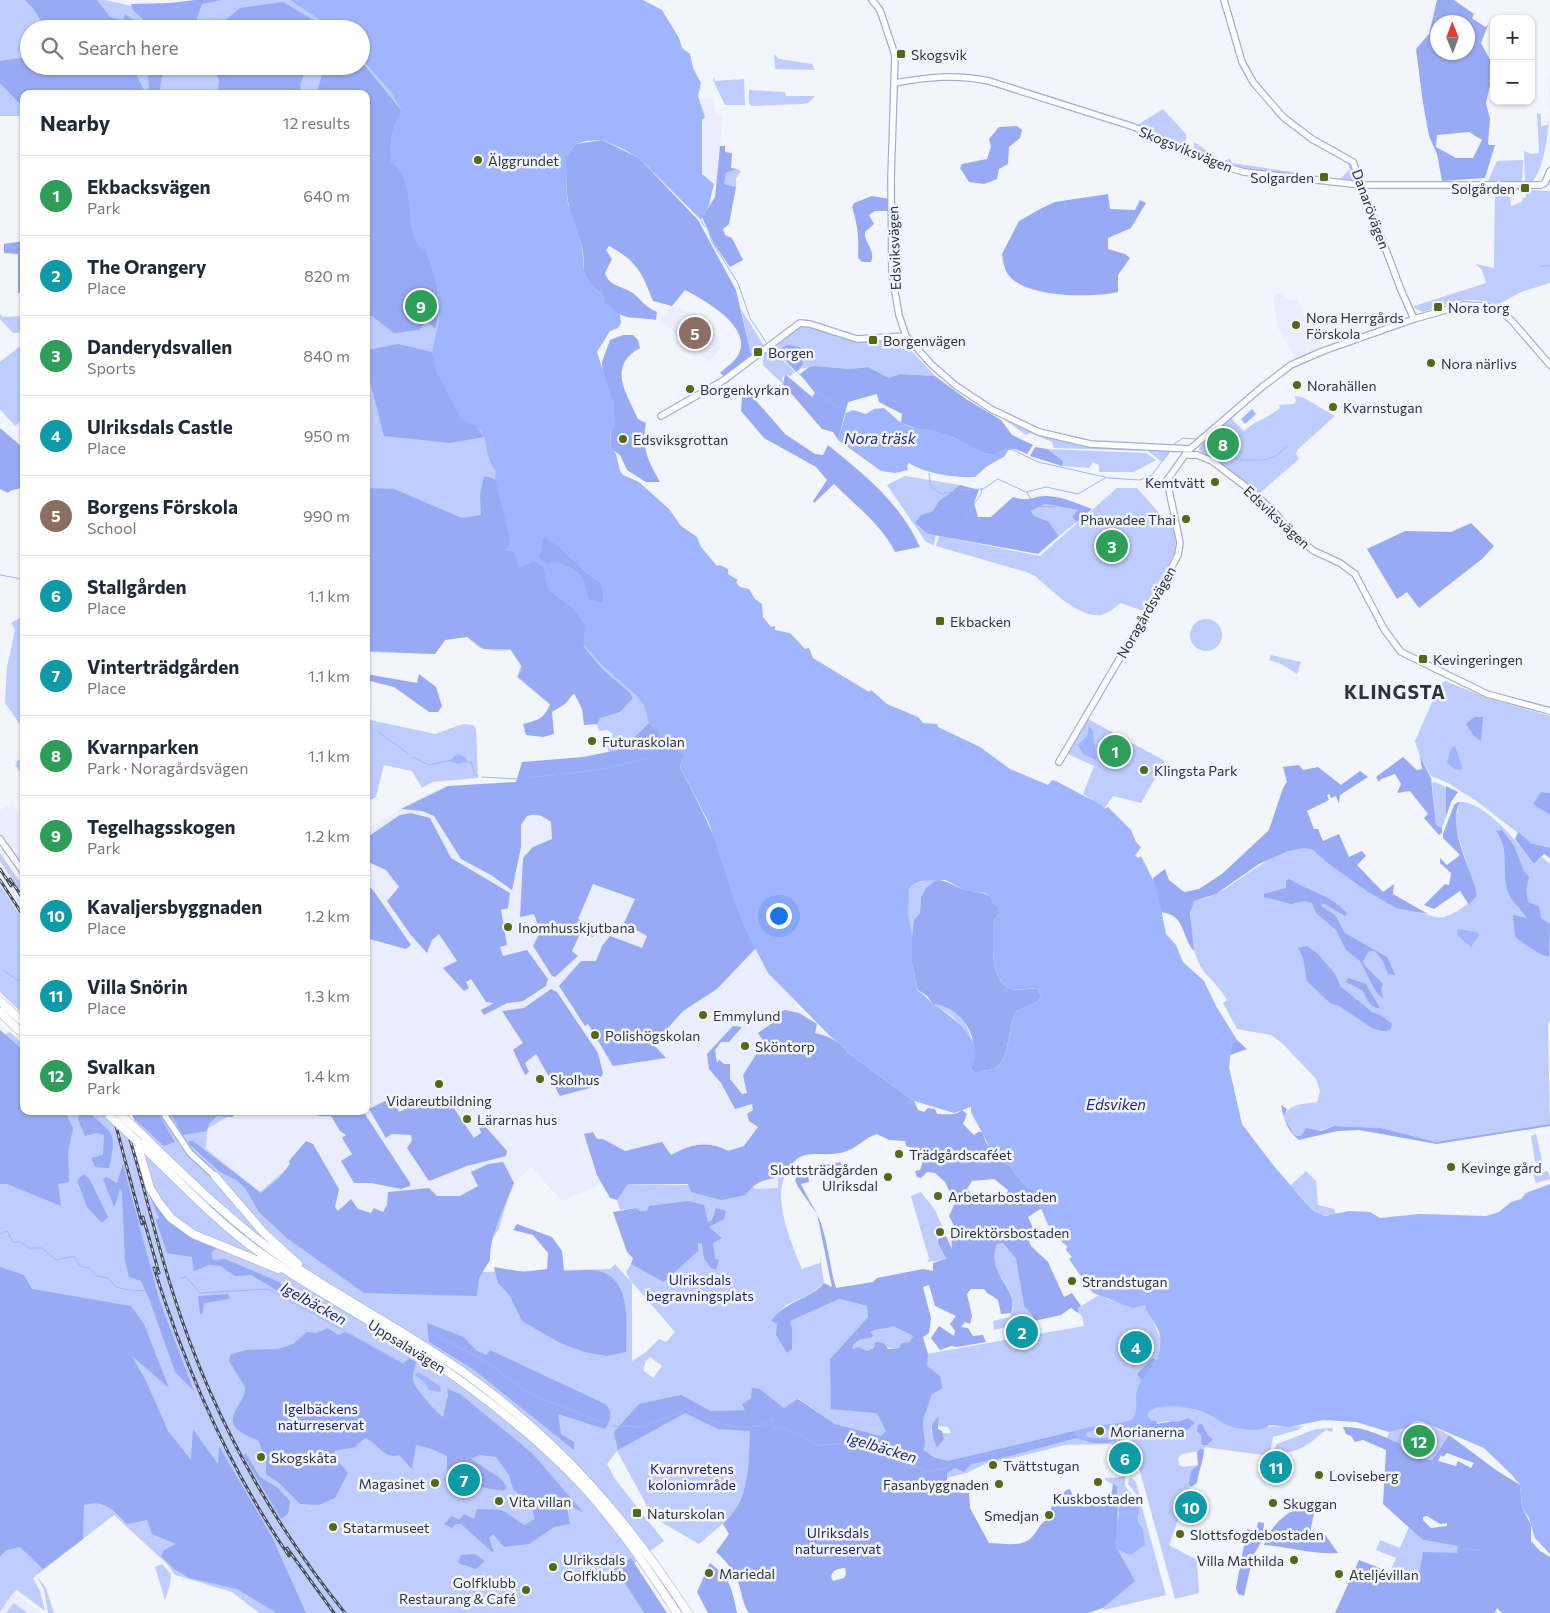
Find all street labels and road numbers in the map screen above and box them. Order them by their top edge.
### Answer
street label: Skogsviksvägen [1137,122,1235,176]
street label: Danarövägen [1349,167,1393,251]
street label: Edsviksvägen [884,206,904,290]
street label: Edsviksvägen [1240,482,1314,552]
street label: Noragårdsvägen [1113,563,1179,661]
street label: Uppsalavägen [365,1315,449,1377]

